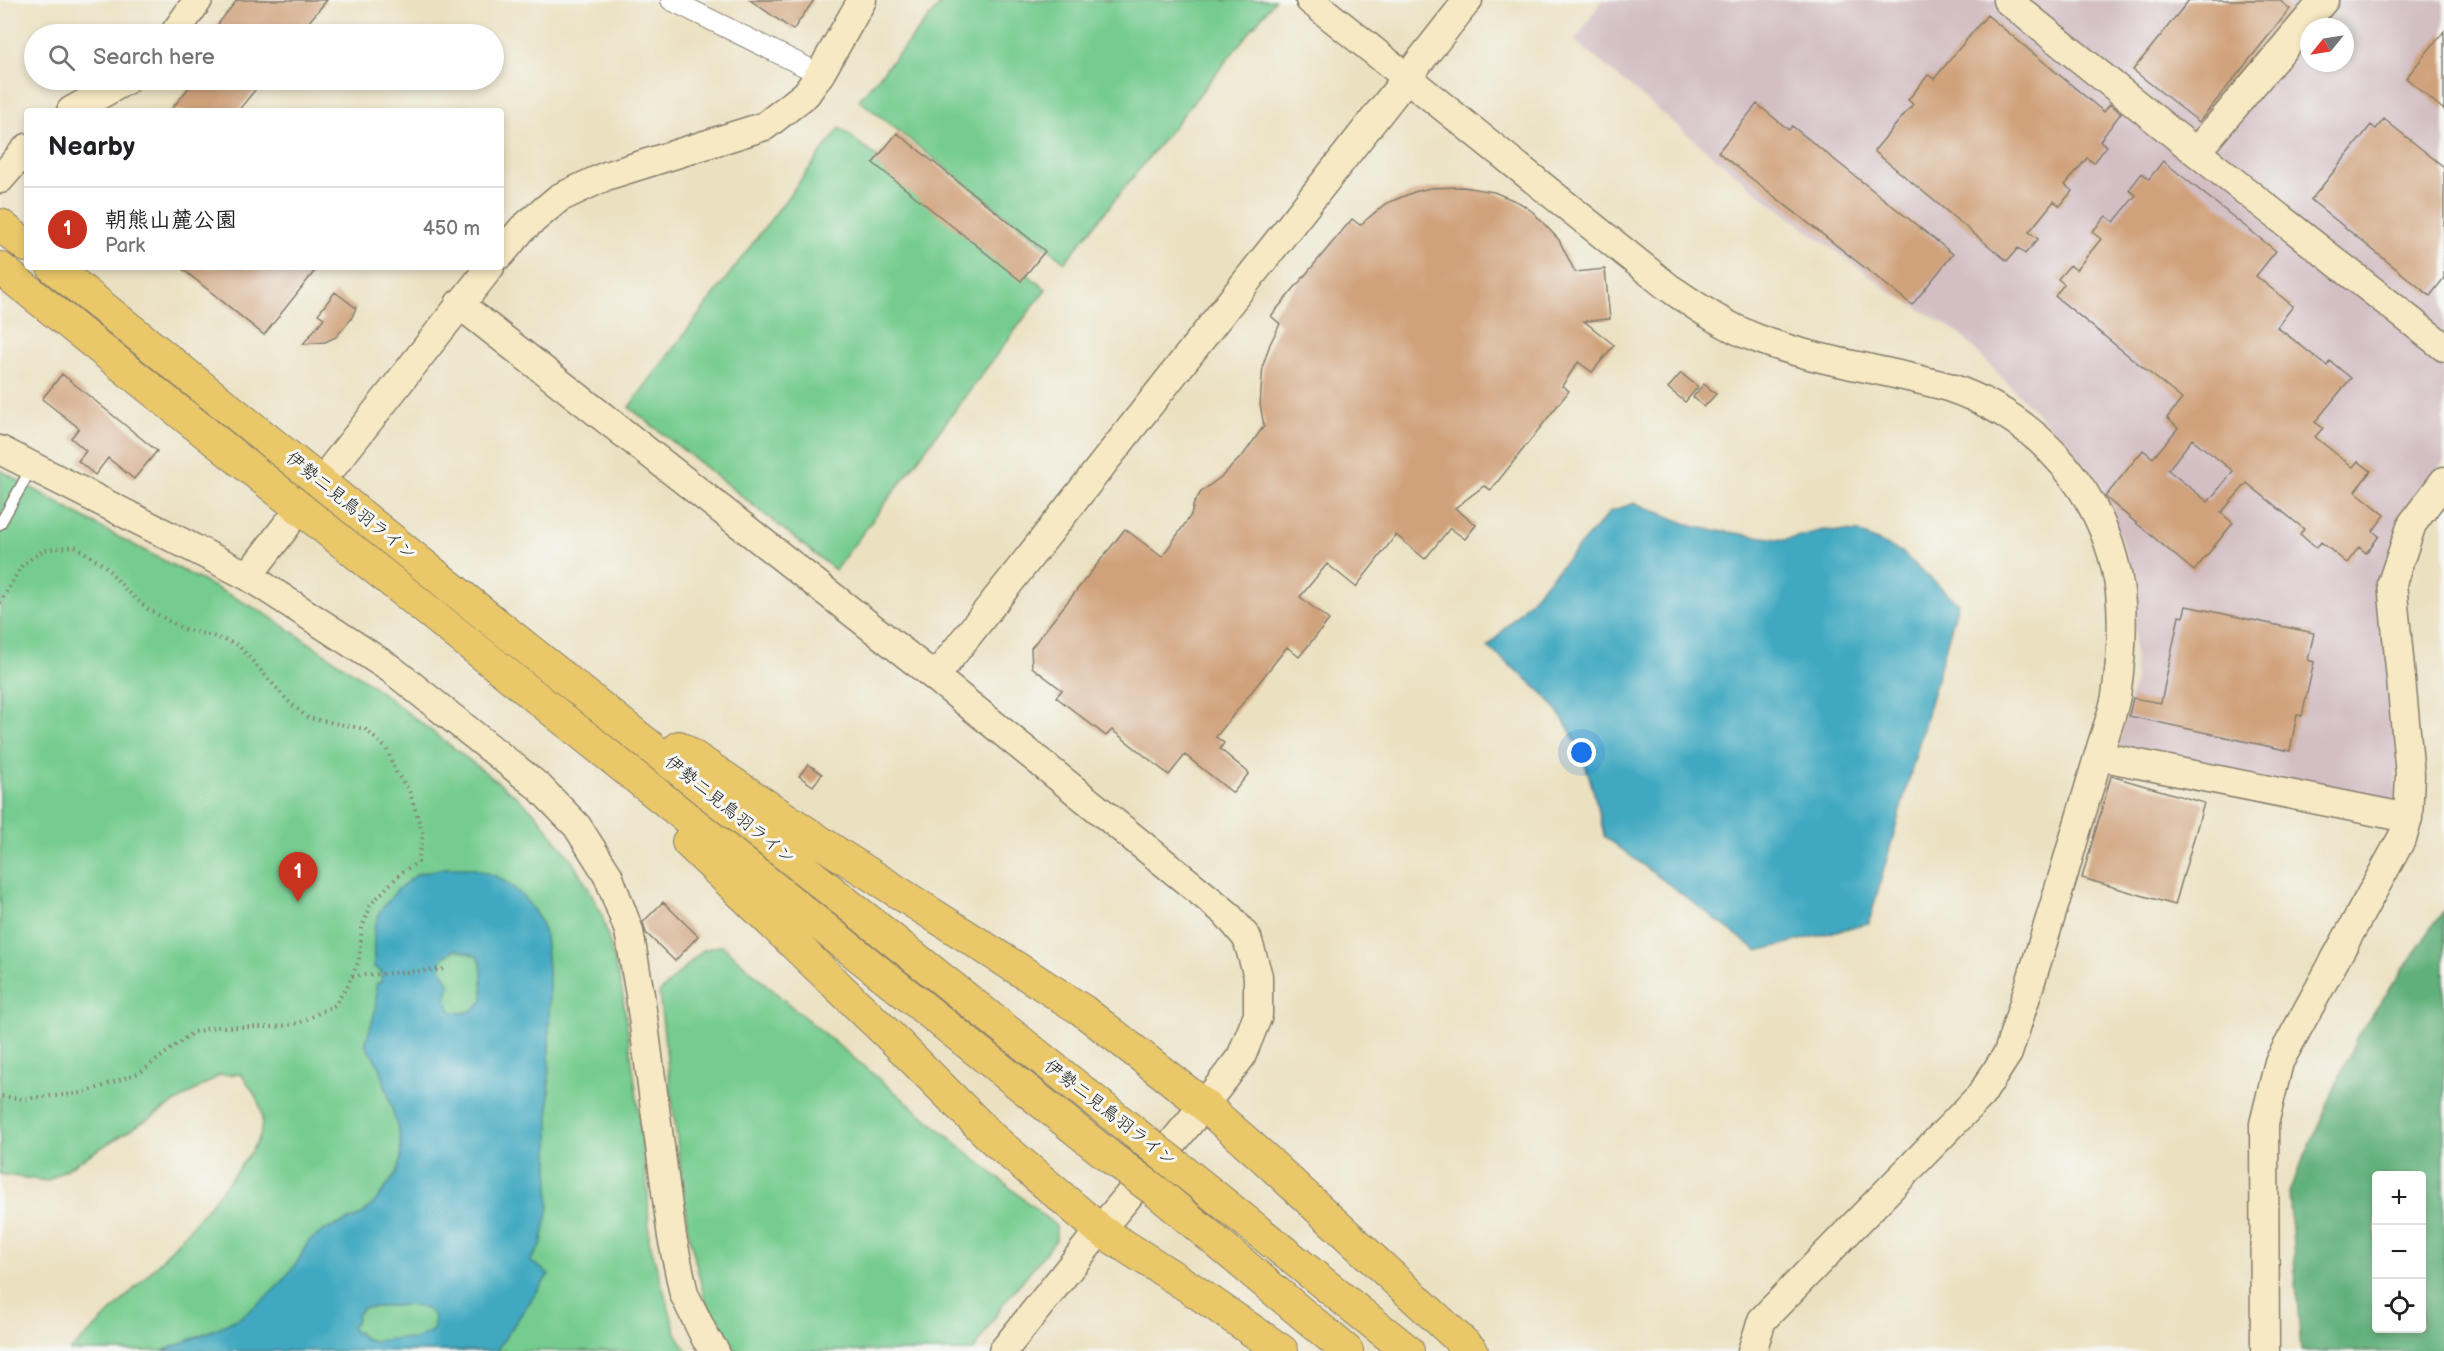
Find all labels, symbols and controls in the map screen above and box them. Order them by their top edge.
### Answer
north arrow [2300,18,2354,72]
search box [24,24,504,90]
icon: search [45,41,78,74]
text: Search here [93,44,215,71]
text: Nearby [48,132,135,163]
text: 朝熊山麓公園 [105,207,237,234]
text: 1 [63,217,72,241]
text: 450 m [423,217,480,241]
text: Park [105,234,145,258]
street label: 伊勢二見鳥羽ライン [282,447,420,565]
your location [1567,738,1596,767]
street label: 伊勢二見鳥羽ライン [661,751,799,869]
pin: 1 [278,852,318,902]
street label: 伊勢二見鳥羽ライン [1040,1055,1180,1171]
map controls [2372,1171,2426,1333]
button: + [2372,1171,2426,1225]
button: − [2372,1225,2426,1279]
button: locate [2372,1279,2426,1333]

